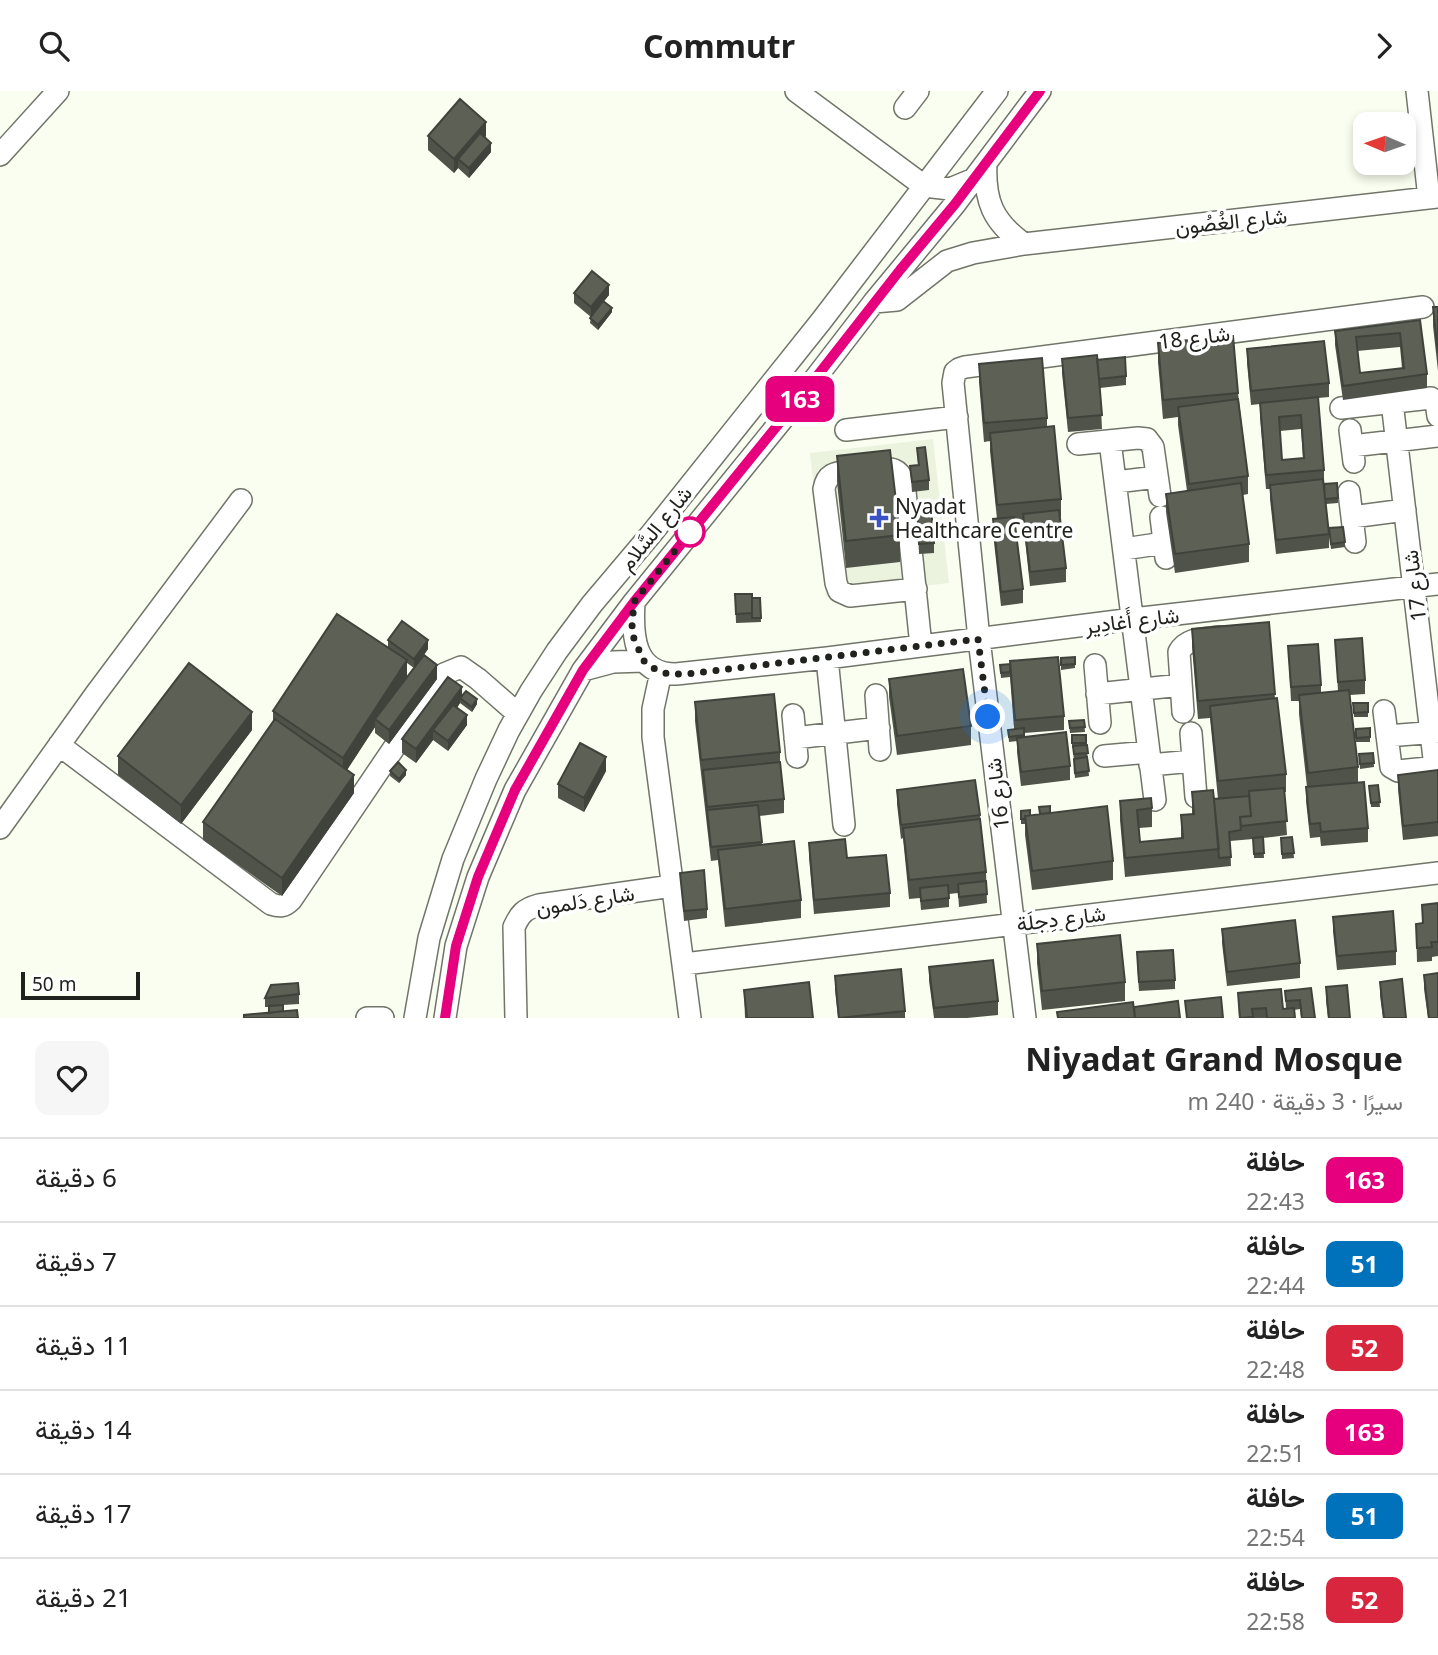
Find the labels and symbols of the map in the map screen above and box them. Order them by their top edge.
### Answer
north arrow [1353,112,1416,175]
street label: شارع الغُصُون [1174,201,1288,242]
street label: شارع 18 [1157,319,1231,356]
line badge: 163 [760,376,840,422]
street label: شارع السَّلام [612,480,699,577]
place label: Nyadat Healthcare Centre [895,492,1073,544]
marker: Nyadat Healthcare Centre [869,508,889,528]
unlabelled marker [675,517,705,547]
street label: شارع 17 [1396,549,1433,623]
street label: شارع أَغادِير [1082,600,1181,641]
your location [970,699,1005,734]
street label: شارع 16 [979,757,1016,831]
street label: شارع دَلمون [534,878,636,923]
street label: شارع دِجلَة [1015,899,1107,938]
scale bar [21,969,140,1001]

